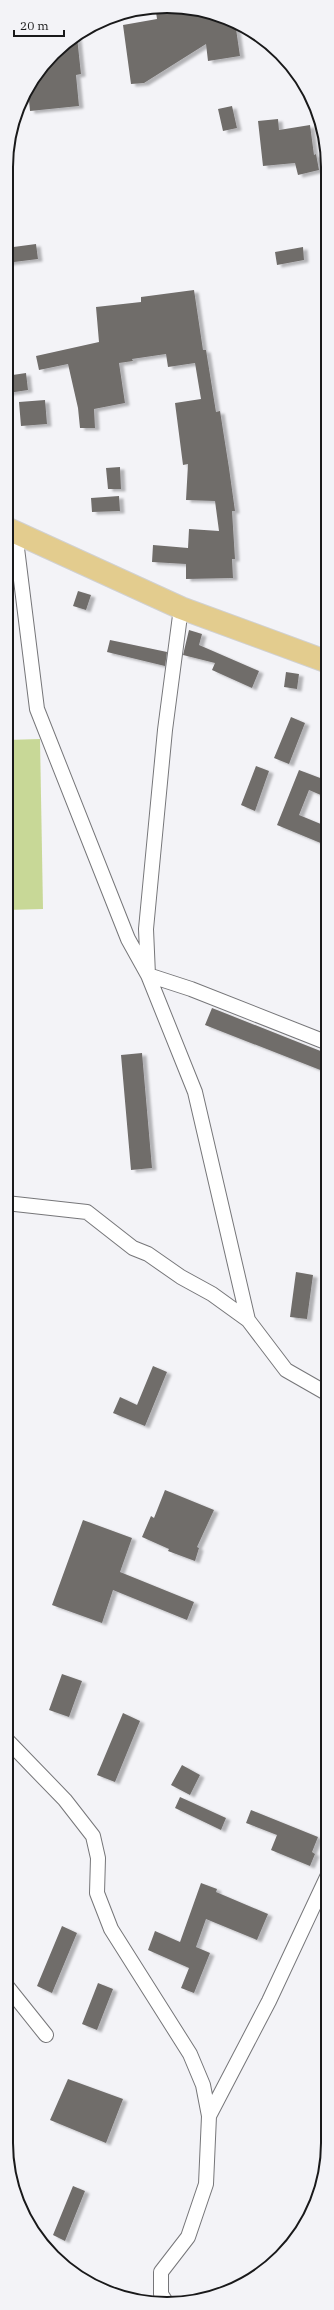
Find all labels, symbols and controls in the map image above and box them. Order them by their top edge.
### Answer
scale bar [14,12,64,38]
text: 20 m [20,18,49,33]

